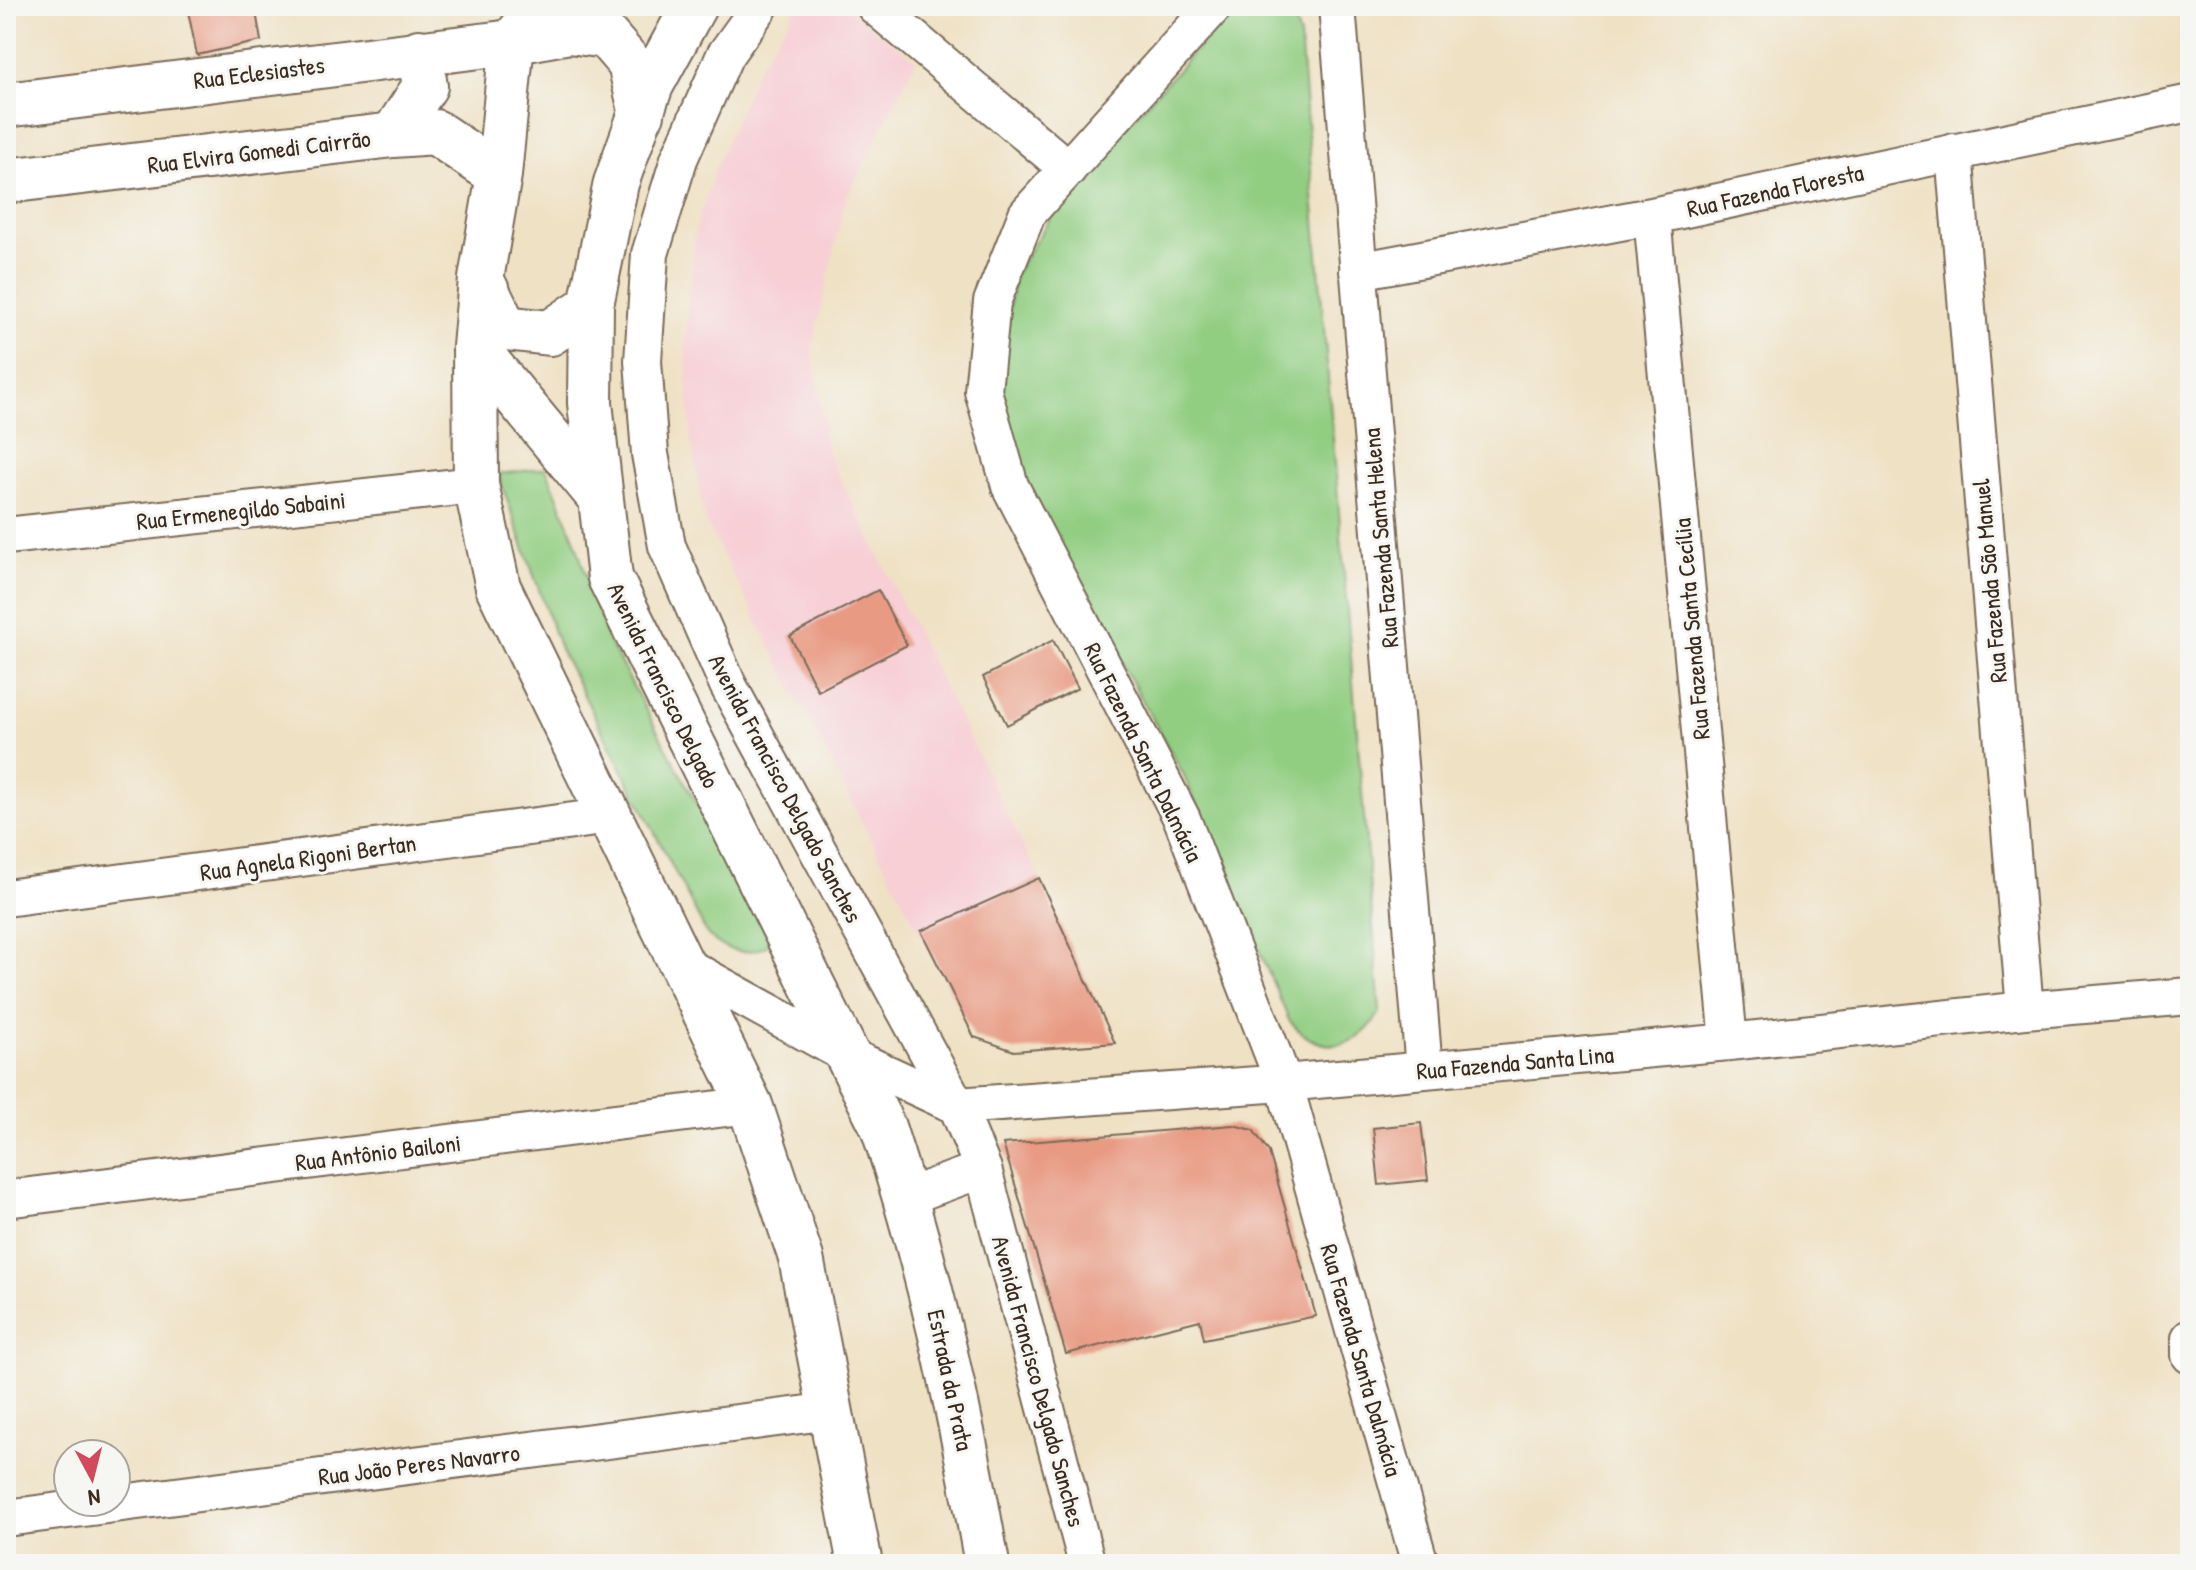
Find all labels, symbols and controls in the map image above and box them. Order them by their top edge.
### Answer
street label: Rua Eclesiastes [192,48,326,96]
street label: Rua Elvira Gomedi Cairrão [146,121,373,181]
street label: Rua Fazenda Floresta [1684,156,1866,224]
street label: Rua Fazenda Santa Helena [1354,427,1406,649]
street label: Rua Fazenda São Manuel [1964,477,2014,684]
street label: Rua Ermenegildo Sabaini [135,483,347,537]
street label: Rua Fazenda Santa Cecília [1665,517,1717,741]
street label: Avenida Francisco Delgado [600,577,728,793]
street label: Rua Fazenda Santa Dalmácia [1077,637,1211,867]
street label: Avenida Francisco Delgado Sanches [702,648,870,928]
street label: Rua Agnela Rigoni Bertan [198,826,418,888]
street label: Rua Fazenda Santa Lina [1415,1037,1615,1087]
street label: Rua Antônio Bailoni [293,1126,463,1178]
street label: Avenida Francisco Delgado Sanches [985,1232,1093,1530]
street label: Rua Fazenda Santa Dalmácia [1314,1240,1410,1480]
street label: Estrada da Prata [920,1307,982,1453]
street label: Rua João Peres Navarro [317,1436,522,1492]
north arrow [52,1438,132,1518]
text: N [87,1482,102,1513]

